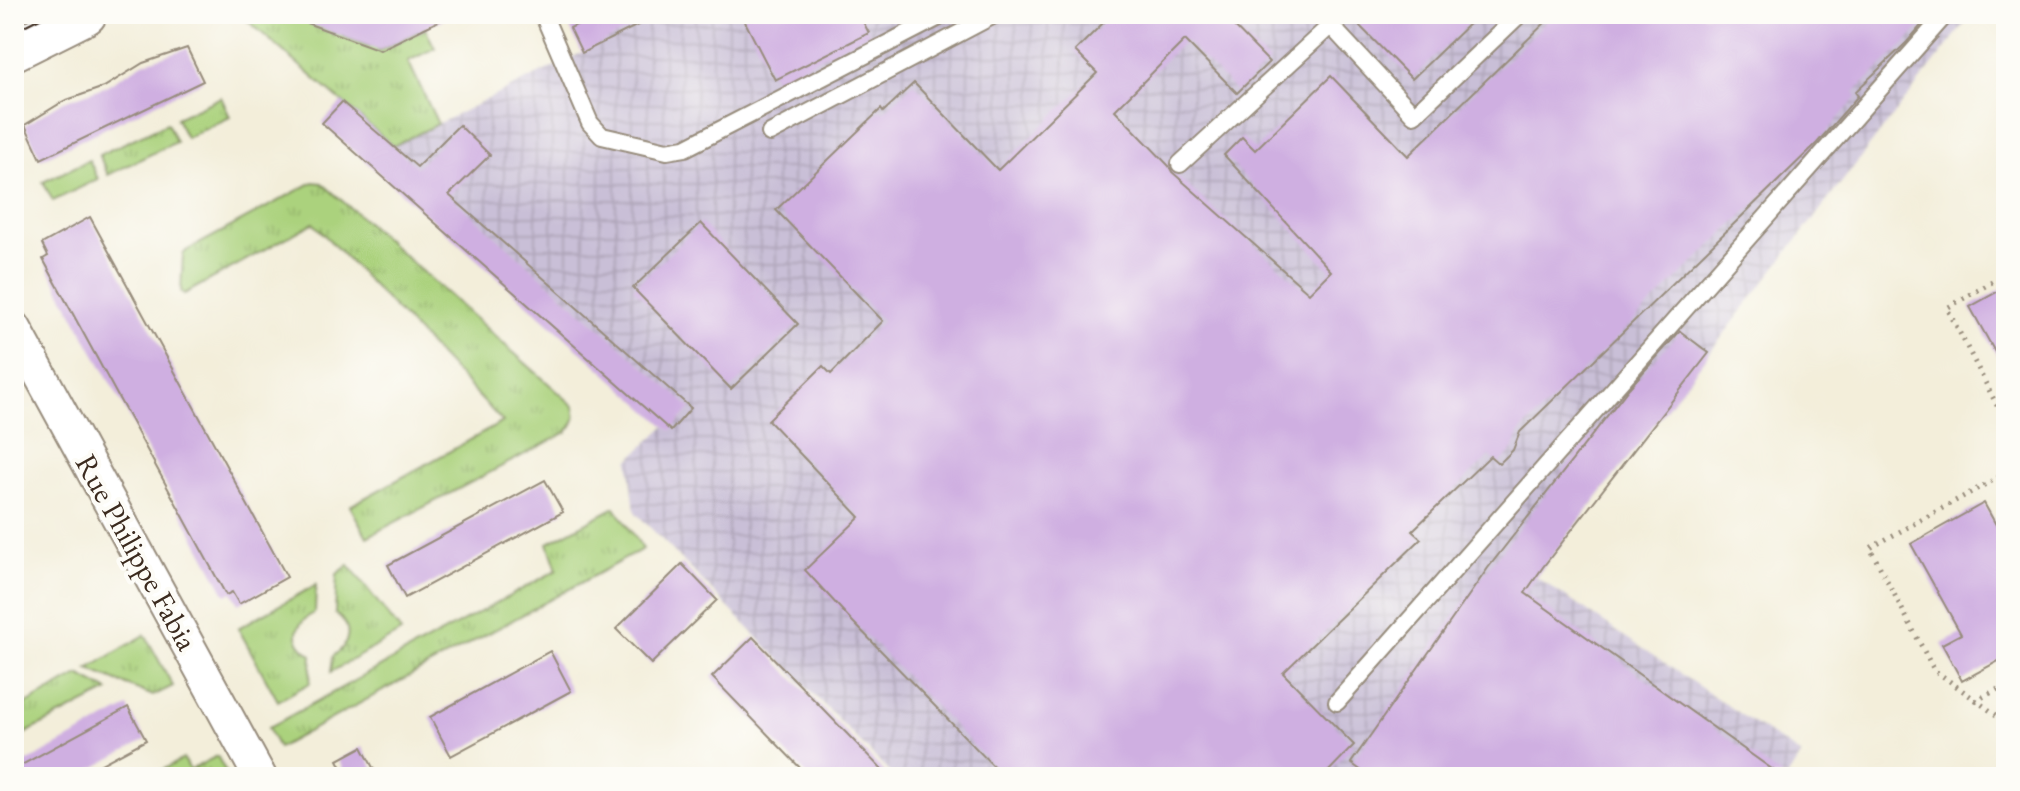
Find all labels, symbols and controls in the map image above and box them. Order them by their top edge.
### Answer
street label: Rue Philippe Fabia [67,447,207,657]

